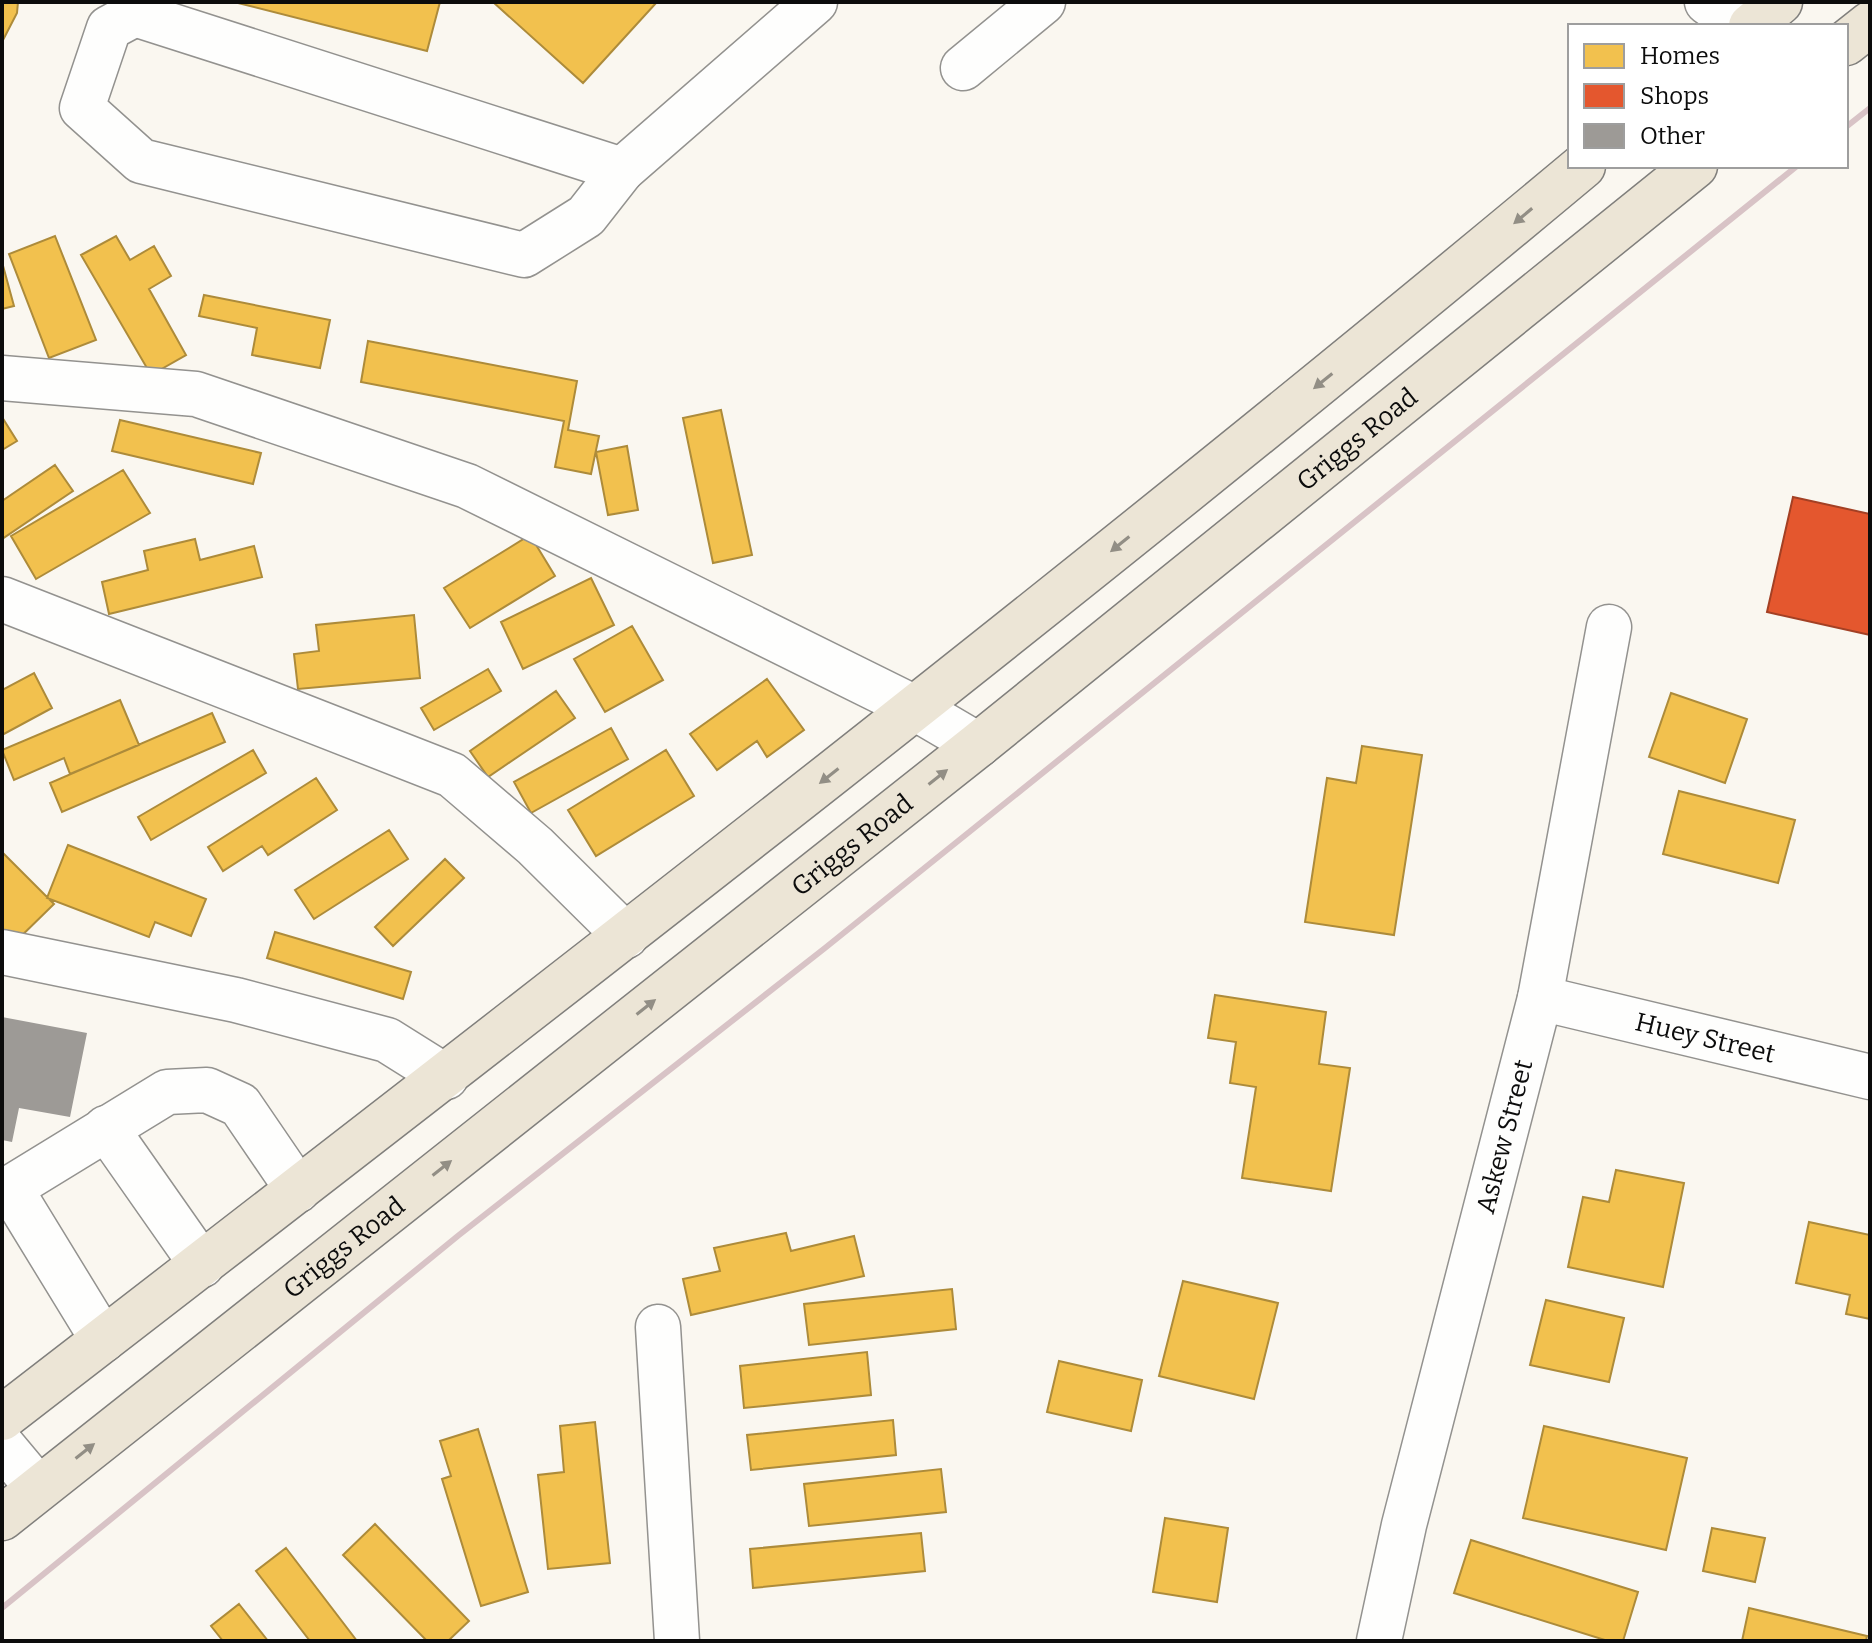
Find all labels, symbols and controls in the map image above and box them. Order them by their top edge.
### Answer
legend [1568,24,1848,168]
text: Homes [1640,42,1720,70]
text: Shops [1640,82,1709,110]
text: Other [1640,122,1705,150]
one-way arrow [1514,207,1534,224]
one-way arrow [1313,372,1333,389]
street label: Griggs Road [1290,381,1423,497]
one-way arrow [1110,535,1130,552]
one-way arrow [819,767,839,784]
one-way arrow [928,769,948,786]
street label: Griggs Road [785,788,919,902]
one-way arrow [636,1000,656,1016]
street label: Huey Street [1632,1006,1779,1069]
street label: Askew Street [1470,1056,1539,1217]
one-way arrow [432,1161,452,1177]
street label: Griggs Road [277,1190,411,1305]
one-way arrow [75,1444,95,1460]

